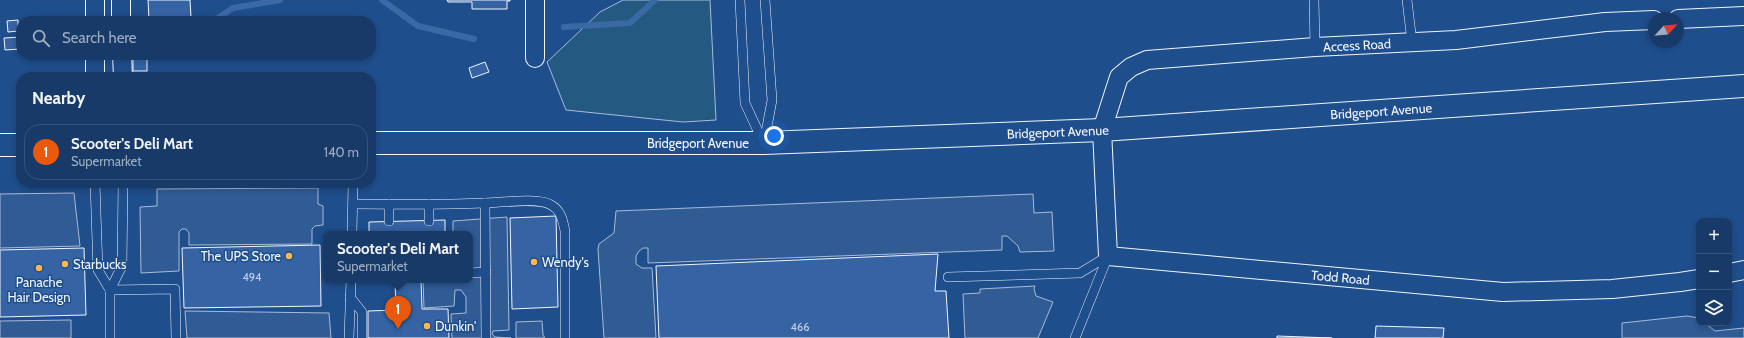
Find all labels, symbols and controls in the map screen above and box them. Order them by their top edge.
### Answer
north arrow [1648,12,1684,48]
search box [16,16,376,60]
icon: search [30,27,52,49]
text: Search here [62,29,137,47]
street label: Access Road [1323,35,1391,55]
text: Nearby [32,88,85,108]
street label: Bridgeport Avenue [1330,99,1433,122]
street label: Bridgeport Avenue [1007,122,1110,142]
your location [764,126,784,146]
text: Scooter's Deli Mart [71,135,193,153]
street label: Bridgeport Avenue [647,135,749,151]
text: 1 [44,144,48,160]
text: 140 m [324,144,359,160]
text: Supermarket [71,153,142,169]
map controls [1696,218,1732,326]
button: + [1696,218,1732,254]
popup [323,231,473,283]
text: Scooter's Deli Mart [337,240,459,258]
place label: The UPS Store [201,248,281,264]
marker: The UPS Store [284,251,294,261]
place label: Wendy's [542,254,590,270]
button: − [1696,254,1732,290]
place label: Starbucks [73,256,127,272]
marker: Wendy's [529,257,539,267]
text: Supermarket [337,258,408,274]
marker: Starbucks [60,259,70,269]
marker: Panache Hair Design [34,263,44,273]
street label: Todd Road [1310,267,1370,288]
house number: 494 [243,270,262,284]
place label: Panache Hair Design [8,274,71,305]
button: layers [1696,290,1732,326]
pin: 1 [385,296,411,329]
place label: Dunkin' [435,318,476,334]
house number: 466 [791,320,809,334]
marker: Dunkin' [422,321,432,331]

